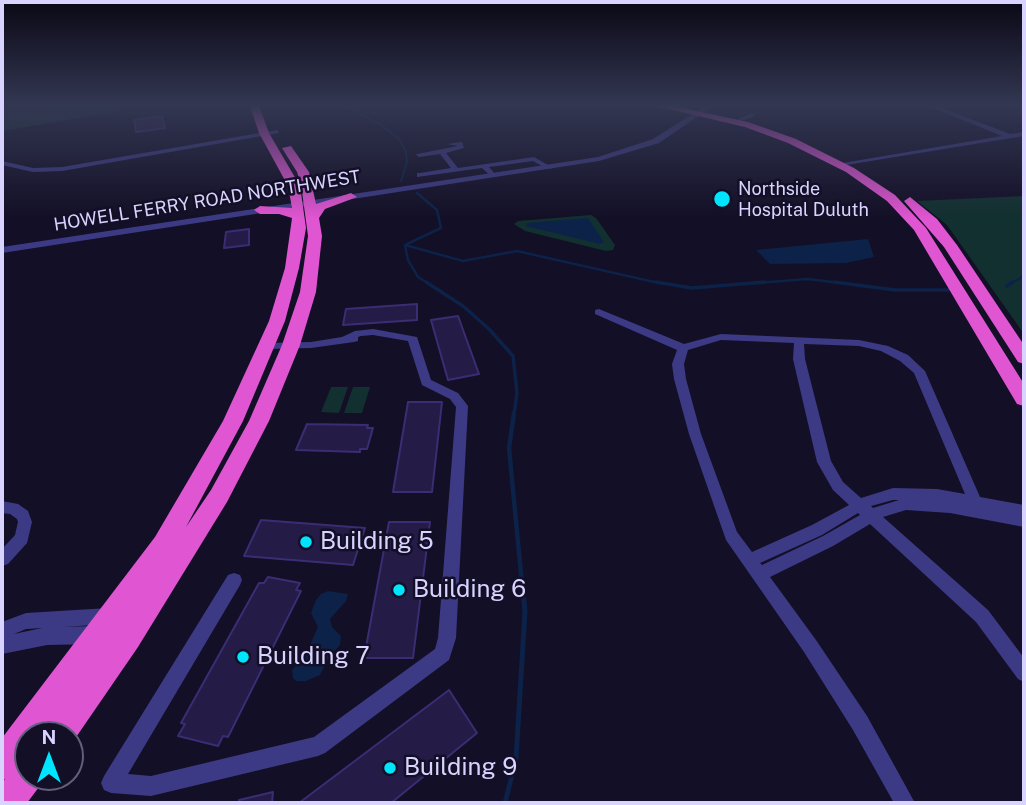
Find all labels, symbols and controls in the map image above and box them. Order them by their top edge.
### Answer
street label: HOWELL FERRY ROAD NORTHWEST [52,166,362,236]
place label: Northside Hospital Duluth [738,178,869,220]
marker: Northside Hospital Duluth [712,189,732,209]
place label: Building 5 [320,528,434,556]
marker: Building 5 [298,534,314,550]
place label: Building 6 [413,576,526,604]
marker: Building 6 [391,582,407,598]
place label: Building 7 [257,643,370,671]
marker: Building 7 [235,649,251,665]
north arrow [14,721,84,791]
text: N [42,726,56,748]
place label: Building 9 [404,754,517,782]
marker: Building 9 [382,760,398,776]

